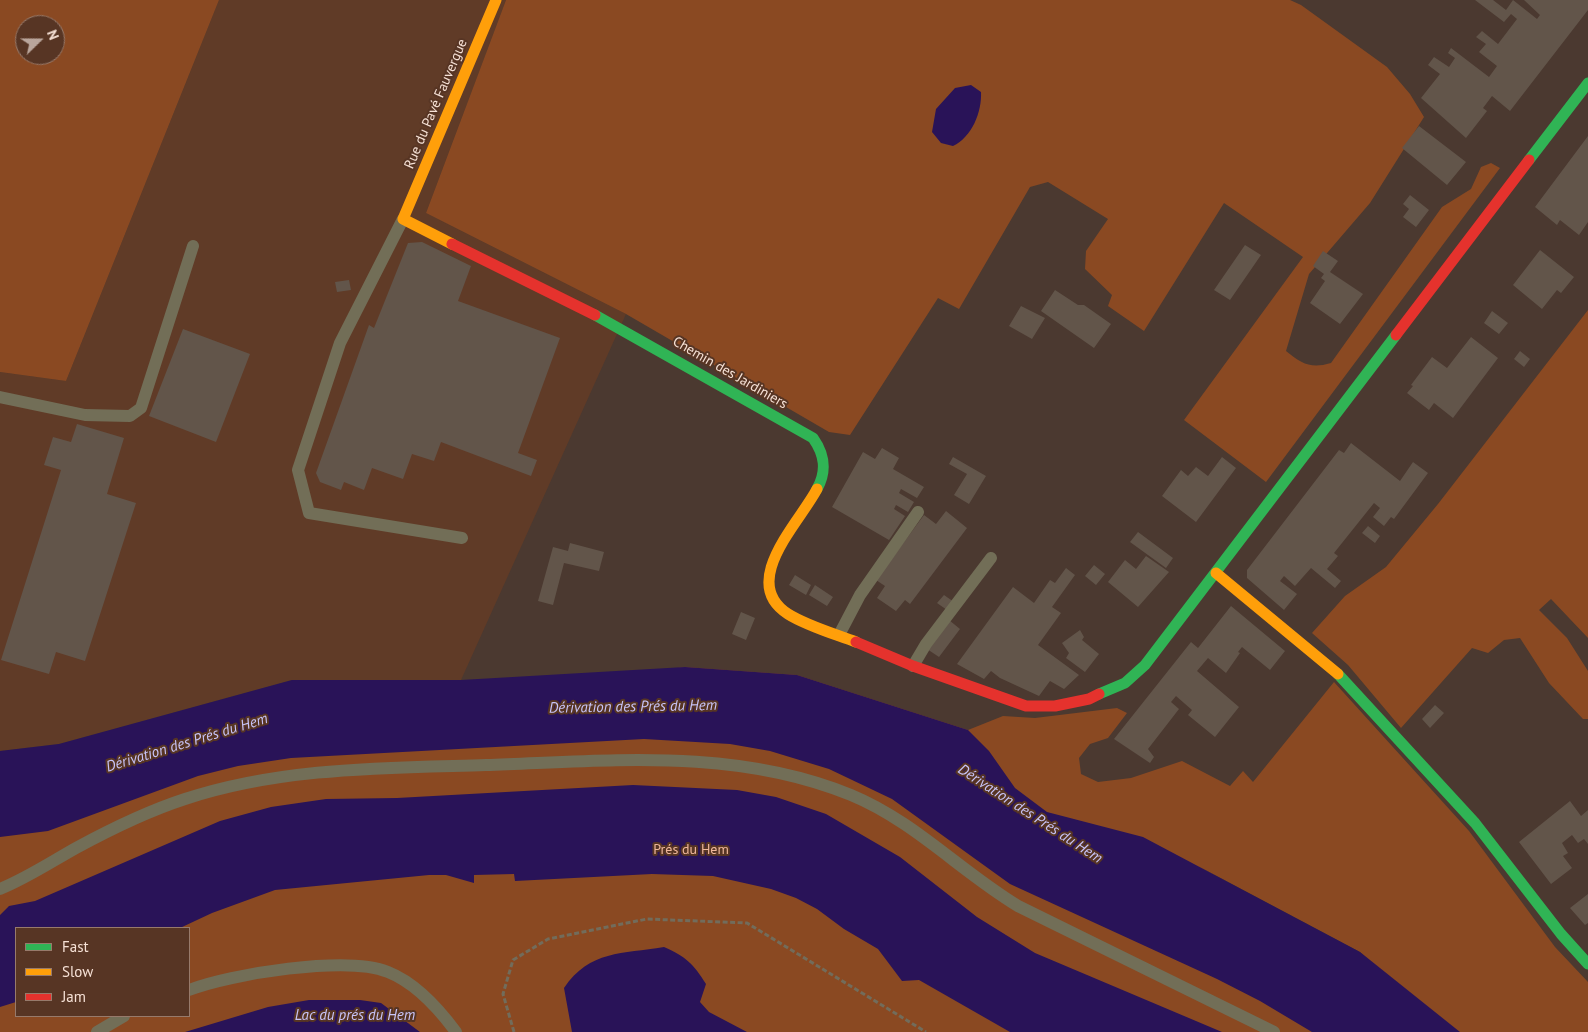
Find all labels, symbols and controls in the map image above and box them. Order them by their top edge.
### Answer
north arrow [15,15,65,65]
text: N [43,27,63,42]
street label: Rue du Pavé Fauvergue [401,37,471,171]
street label: Chemin des Jardiniers [670,333,790,413]
water label: Dérivation des Prés du Hem [549,697,717,717]
water label: Dérivation des Prés du Hem [104,710,270,776]
water label: Dérivation des Prés du Hem [955,761,1105,867]
park label: Prés du Hem [653,842,729,858]
legend [15,927,190,1017]
text: Fast [62,937,89,956]
text: Slow [62,962,93,981]
text: Jam [62,987,86,1006]
water label: Lac du prés du Hem [295,1007,415,1025]

